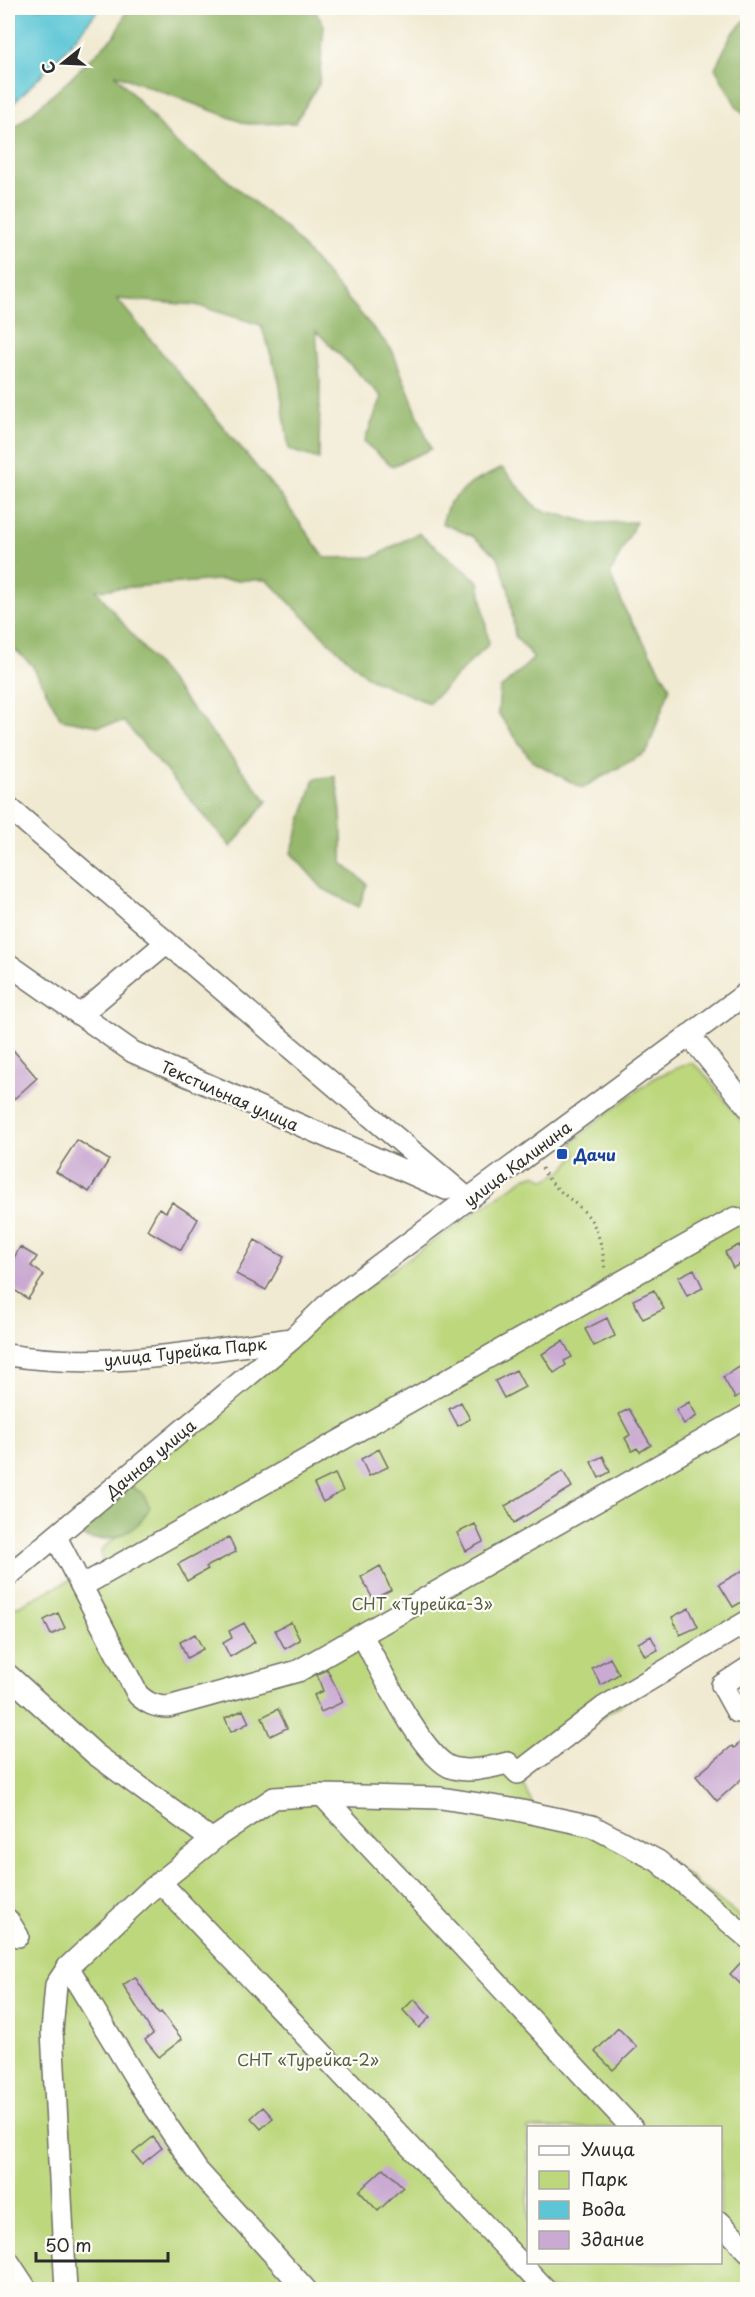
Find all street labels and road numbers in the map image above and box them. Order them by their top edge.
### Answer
street label: Текстильная улица [157,1054,303,1136]
street label: улица Калинина [458,1115,576,1211]
street label: улица Турейка Парк [103,1330,268,1371]
street label: Дачная улица [99,1413,200,1504]

